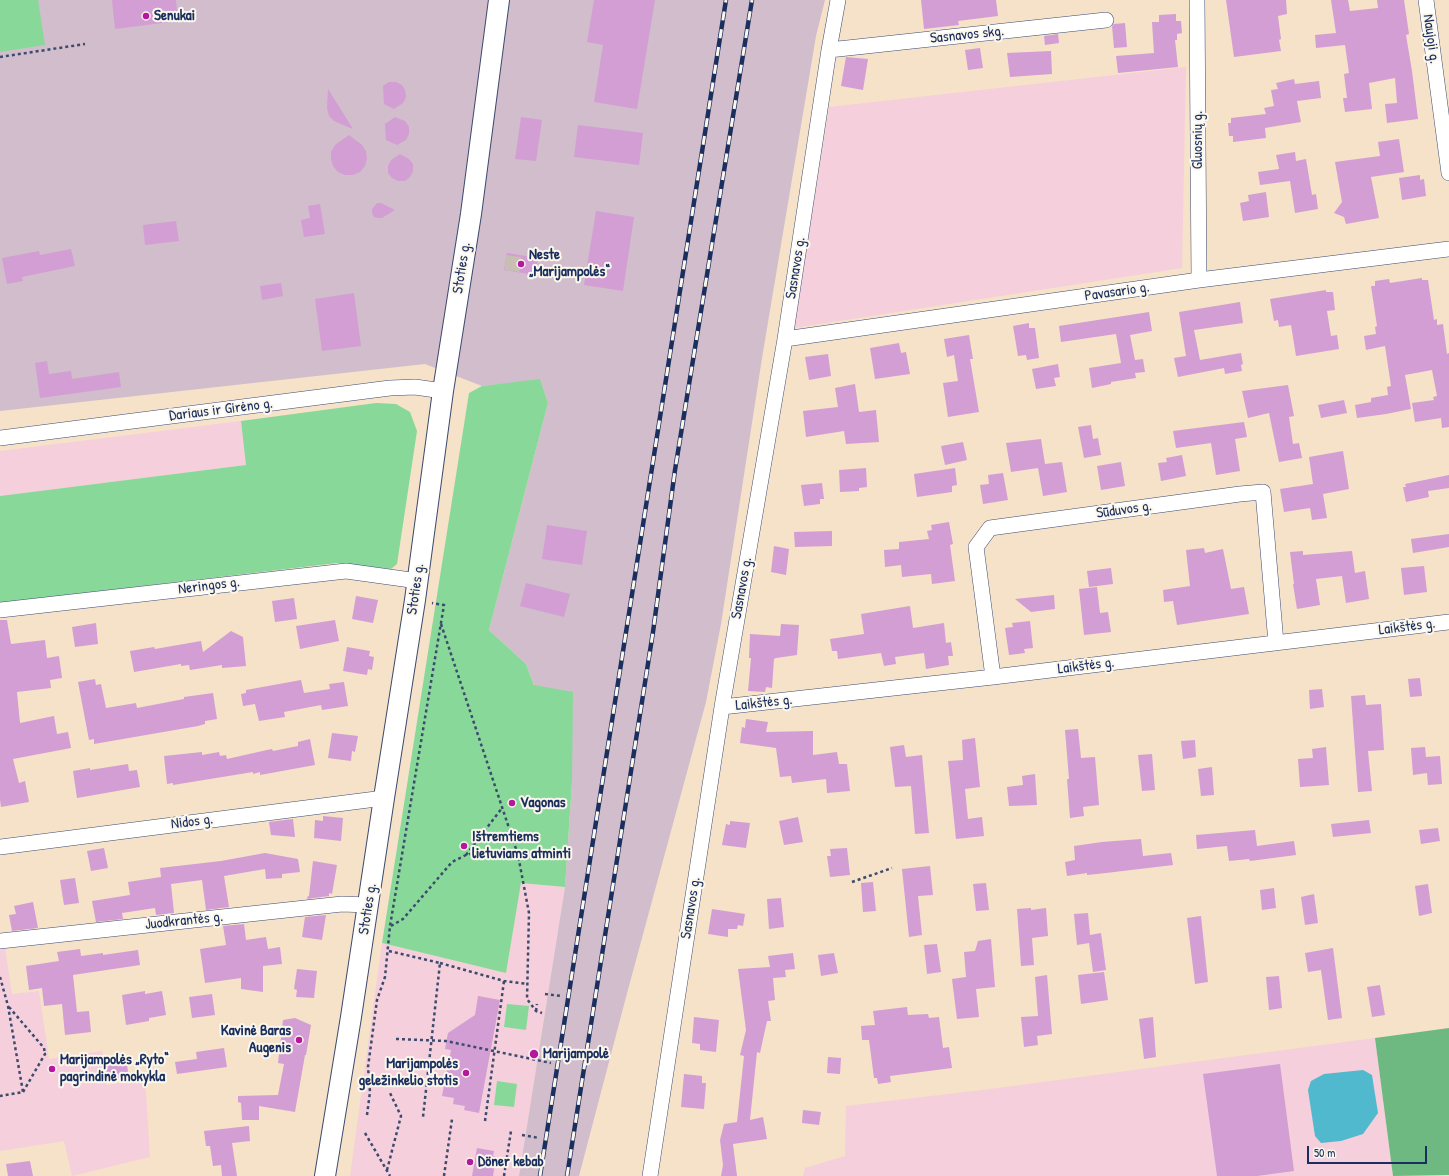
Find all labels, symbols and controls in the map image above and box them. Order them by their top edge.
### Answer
place label: Senukai [154,7,195,25]
marker: Senukai [141,11,151,21]
street label: Naujoji g. [1419,13,1443,65]
street label: Sasnavos skg. [929,22,1005,48]
street label: Gluosnių g. [1189,111,1207,169]
street label: Sasnavos g. [782,236,810,300]
street label: Stoties g. [449,241,475,295]
place label: Neste „Marijampolės“ [529,246,610,281]
marker: Neste „Marijampolės“ [516,259,526,269]
street label: Pavasario g. [1083,279,1151,305]
street label: Dariaus ir Girėno g. [168,395,274,425]
street label: Sūduvos g. [1095,497,1153,523]
street label: Sasnavos g. [728,556,756,620]
street label: Stoties g. [403,562,429,616]
street label: Neringos g. [177,573,241,599]
street label: Laikštės g. [1378,615,1436,639]
street label: Laikštės g. [1057,654,1115,678]
street label: Laikštės g. [735,691,793,715]
place label: Vagonas [520,794,565,812]
marker: Vagonas [507,798,517,808]
street label: Nidos g. [170,810,214,834]
place label: Ištremtiems lietuviams atminti [472,828,571,863]
marker: Ištremtiems lietuviams atminti [459,841,469,851]
street label: Sasnavos g. [677,876,705,940]
street label: Stoties g. [355,882,381,936]
street label: Juodkrantės g. [144,908,224,934]
place label: Kavinė Baras Augenis [221,1022,291,1057]
marker: Kavinė Baras Augenis [294,1035,304,1045]
place label: Marijampolė [543,1045,609,1063]
marker: Marijampolė [528,1048,540,1060]
place label: Marijampolės „Ryto“ pagrindinė mokykla [60,1051,169,1086]
place label: Marijampolės geležinkelio stotis [359,1055,458,1090]
marker: Marijampolės „Ryto“ pagrindinė mokykla [47,1064,57,1074]
marker: Marijampolės geležinkelio stotis [461,1068,471,1078]
scale bar [1309,1138,1429,1164]
text: 50 m [1314,1144,1335,1161]
place label: Döner kebab [478,1153,544,1171]
marker: Döner kebab [465,1157,475,1167]

